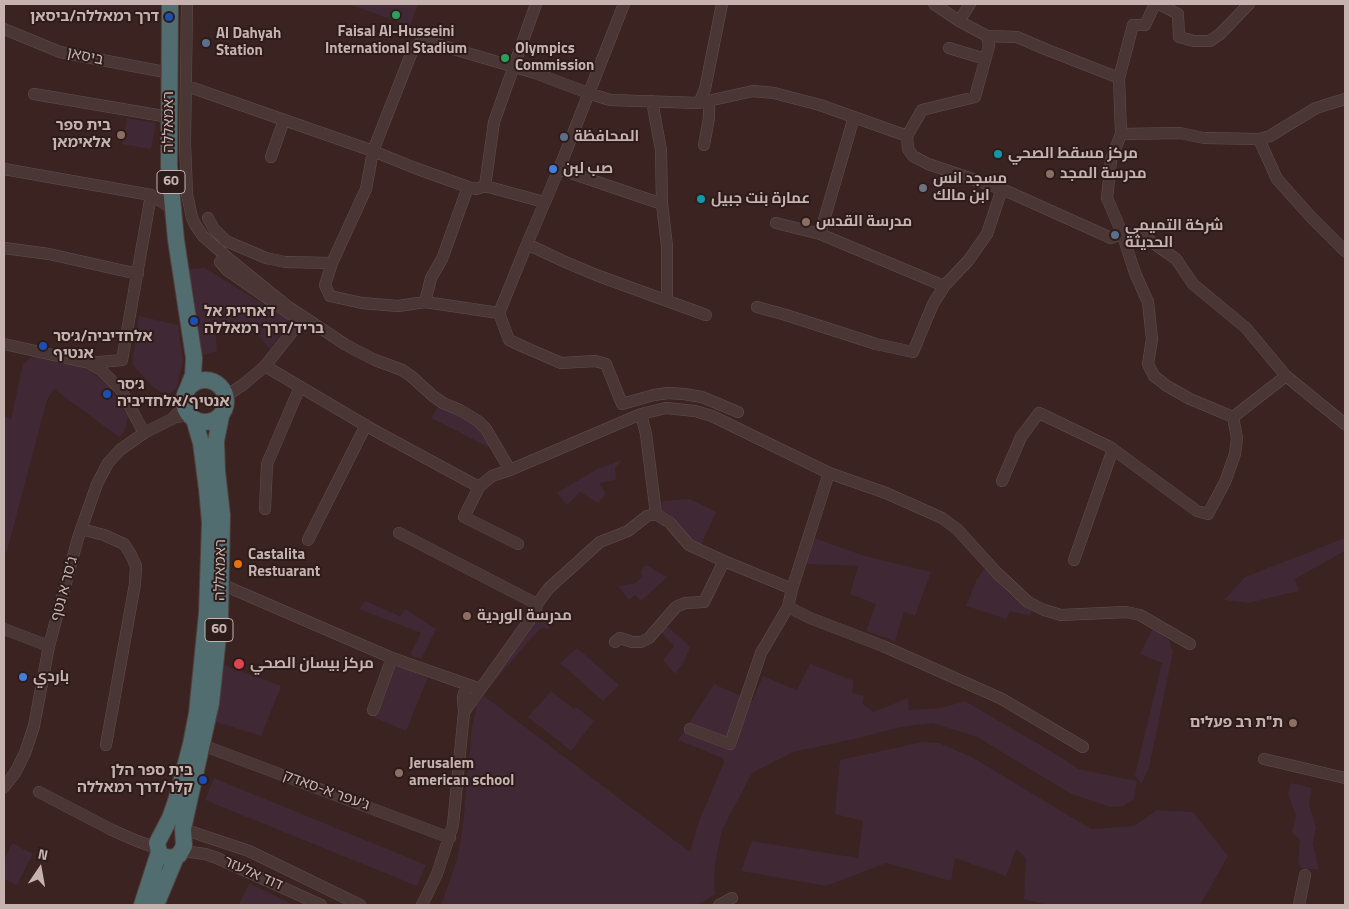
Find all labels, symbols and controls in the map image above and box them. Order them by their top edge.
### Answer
place label: דרך רמאללה/ביסאן [30,8,159,26]
marker: Faisal Al-Husseini International Stadium [390,9,402,21]
marker: דרך רמאללה/ביסאן [163,11,175,23]
place label: Faisal Al-Husseini International Stadium [325,23,467,58]
place label: Al Dahyah Station [216,25,281,60]
marker: Al Dahyah Station [200,37,212,49]
place label: Olympics Commission [515,40,594,75]
street label: ביסאן [65,44,105,70]
marker: Olympics Commission [499,52,511,64]
street label: ראמאללה [160,91,178,153]
place label: בית ספר אלאימאן [52,117,111,152]
place label: المحافظة [574,128,639,146]
marker: בית ספר אלאימאן [115,129,127,141]
marker: المحافظة [558,131,570,143]
place label: مركز مسقط الصحي [1008,145,1138,163]
marker: مركز مسقط الصحي [992,148,1004,160]
place label: صب لبن [563,160,613,178]
marker: صب لبن [547,163,559,175]
place label: مدرسة المجد [1060,165,1147,183]
marker: مدرسة المجد [1044,168,1056,180]
road number: 60 [157,170,185,193]
place label: مسجد انس ابن مالك [933,170,1007,205]
marker: مسجد انس ابن مالك [917,182,929,194]
place label: عمارة بنت جبيل [711,190,810,208]
marker: عمارة بنت جبيل [695,193,707,205]
place label: مدرسة القدس [816,213,912,231]
marker: مدرسة القدس [800,216,812,228]
place label: شركة التميمي الحديثة [1125,217,1223,252]
marker: شركة التميمي الحديثة [1109,229,1121,241]
place label: דאחיית אל בריד/דרך רמאללה [204,303,324,338]
marker: דאחיית אל בריד/דרך רמאללה [188,315,200,327]
place label: אלחדיביה/ג׳סר אנטיף [53,328,152,363]
marker: אלחדיביה/ג׳סר אנטיף [37,340,49,352]
place label: ג׳סר אנטיף/אלחדיביה [117,376,230,411]
marker: ג׳סר אנטיף/אלחדיביה [101,388,113,400]
street label: ראמאללה [211,539,231,601]
place label: Castalita Restuarant [248,546,320,581]
street label: ג'סר א נטף [48,555,82,623]
marker: Castalita Restuarant [232,558,244,570]
place label: مدرسة الوردية [477,607,572,625]
marker: مدرسة الوردية [461,610,473,622]
road number: 60 [205,618,233,642]
place label: مركز بيسان الصحي [250,655,374,673]
marker: مركز بيسان الصحي [232,657,246,671]
place label: باردي [33,668,69,686]
marker: باردي [17,671,29,683]
place label: ת"ת רב פעלים [1190,714,1283,732]
marker: ת"ת רב פעלים [1287,717,1299,729]
place label: Jerusalem american school [409,755,514,790]
place label: בית ספר הלן קלר/דרך רמאללה [77,762,193,797]
street label: ג'עפר א-סאדק [280,767,372,815]
marker: Jerusalem american school [393,767,405,779]
marker: בית ספר הלן קלר/דרך רמאללה [197,774,209,786]
text: N [36,843,50,865]
north arrow [15,844,65,894]
street label: דוד אלעזר [221,853,285,895]

